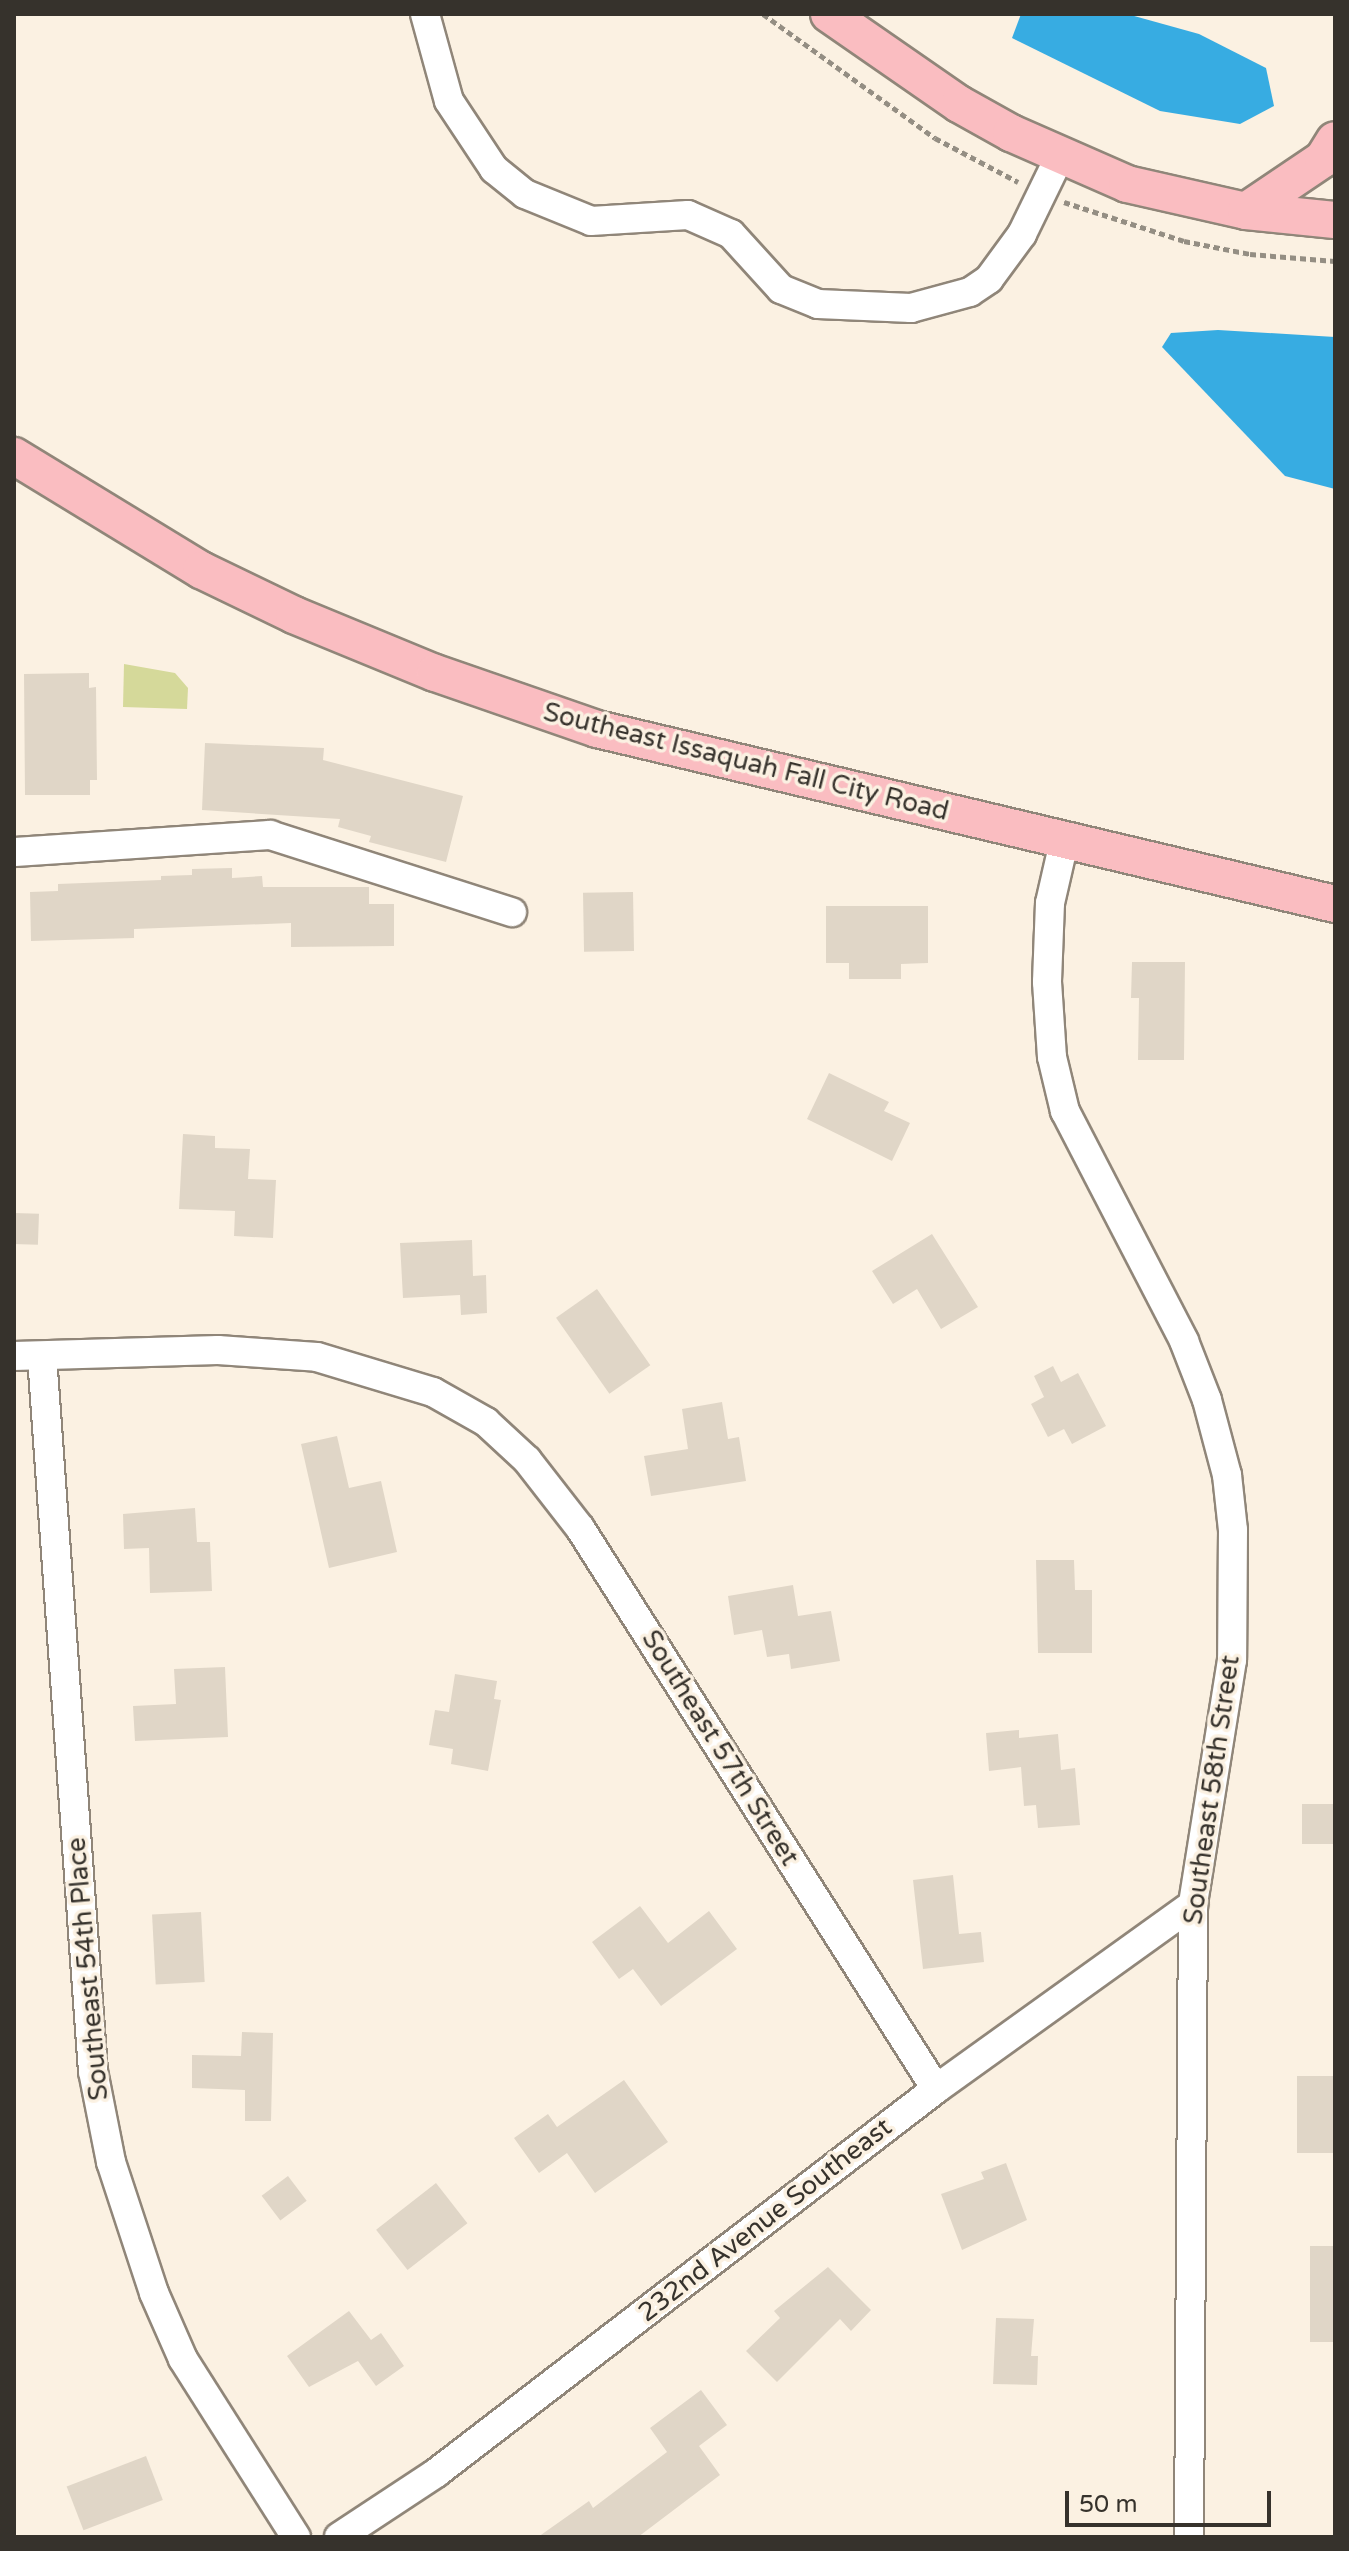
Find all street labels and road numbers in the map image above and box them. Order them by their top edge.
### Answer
street label: Southeast Issaquah Fall City Road [540,696,952,828]
street label: Southeast 57th Street [635,1625,805,1871]
street label: Southeast 58th Street [1178,1653,1246,1927]
street label: Southeast 54th Place [61,1836,115,2102]
street label: 232nd Avenue Southeast [632,2111,898,2329]

